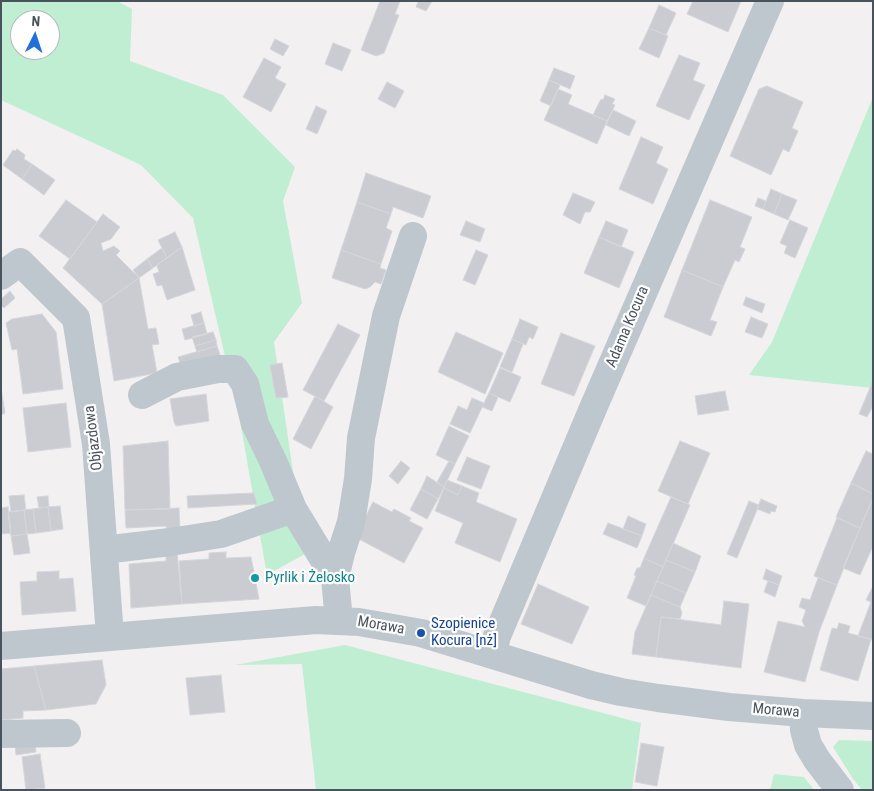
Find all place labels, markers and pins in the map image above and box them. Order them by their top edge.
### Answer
place label: Pyrlik i Żelosko [265,569,355,587]
marker: Pyrlik i Żelosko [249,572,261,584]
place label: Szopienice Kocura [nż] [431,615,497,650]
marker: Szopienice Kocura [nż] [415,627,427,639]

